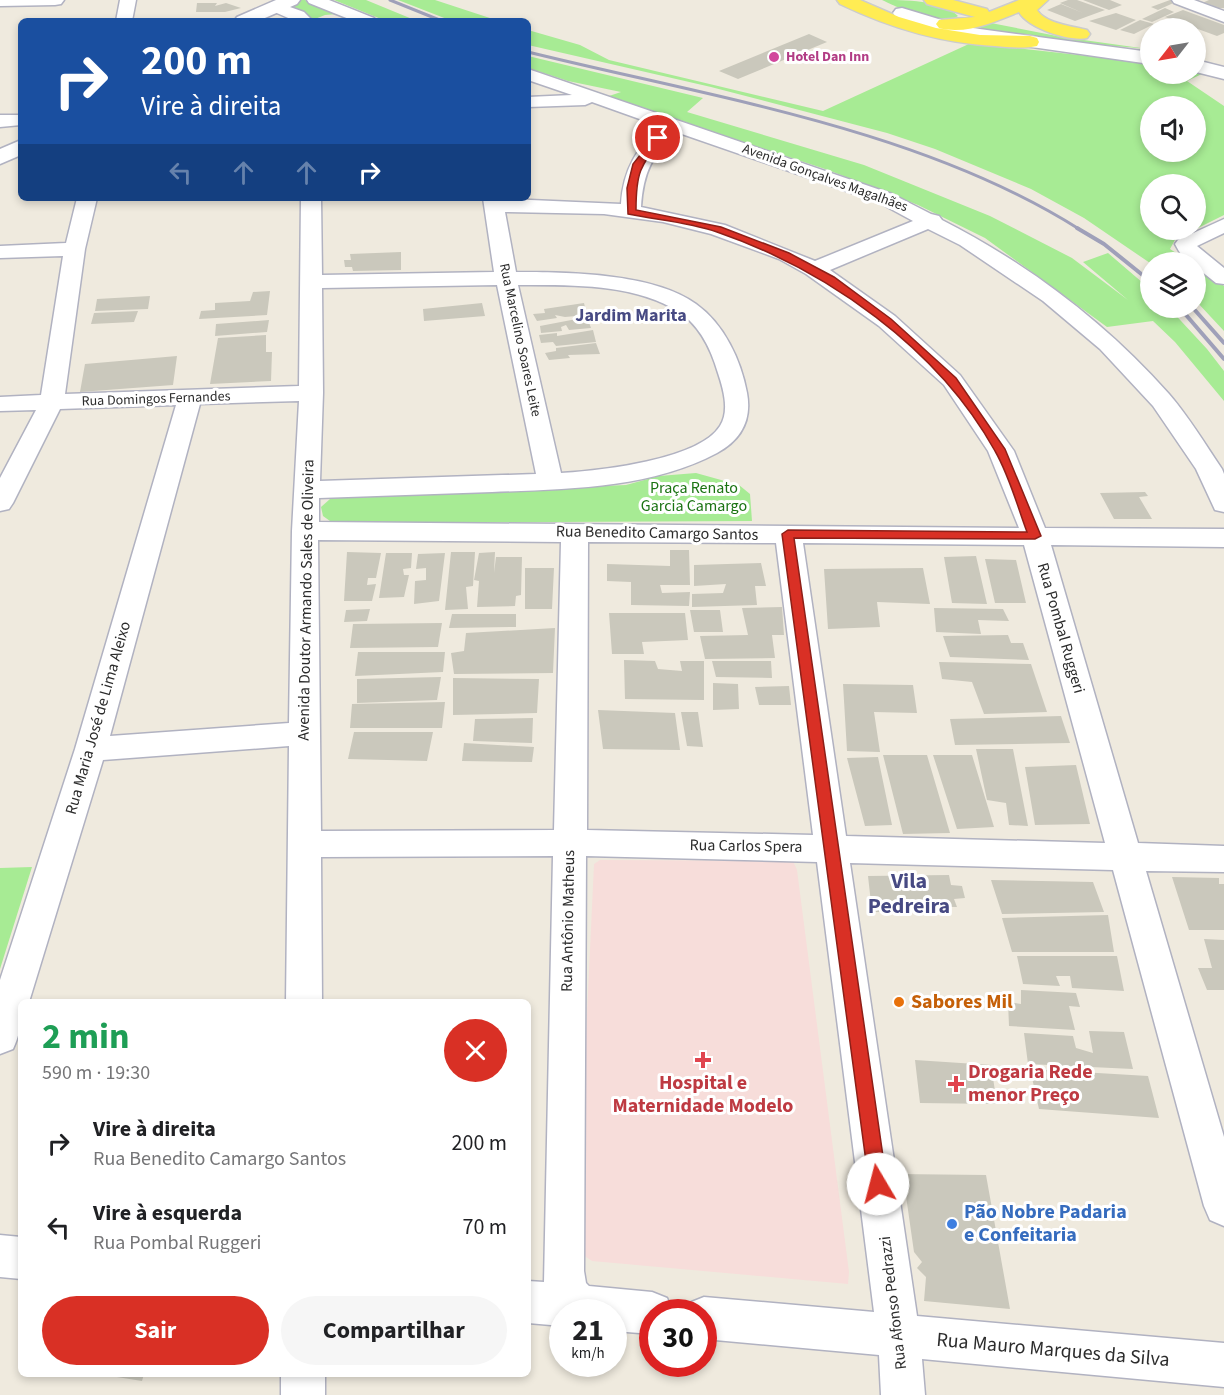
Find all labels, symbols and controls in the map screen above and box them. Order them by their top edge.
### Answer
north arrow [1140,18,1206,84]
map controls [1140,18,1206,318]
text: 200 m [141,31,252,91]
icon: right [42,42,120,120]
place label: Hotel Dan Inn [786,47,869,67]
marker: Hotel Dan Inn [767,50,781,64]
text: Vire à direita [141,87,281,126]
button: sound [1140,96,1206,162]
pin [632,112,683,163]
icon: arrive [641,121,674,154]
street label: Avenida Gonçalves Magalhães [740,139,911,217]
icon: left [164,156,197,189]
icon: ahead [227,156,260,189]
icon: ahead [290,156,323,189]
icon: right [353,156,386,189]
button: search [1140,174,1206,240]
button: layers [1140,252,1206,318]
street label: Rua Marcelino Soares Leite [494,262,546,419]
district label: Jardim Marita [575,303,687,328]
street label: Rua Domingos Fernandes [81,386,231,412]
street label: Avenida Doutor Armando Sales de Oliveira [293,459,319,741]
park label: Praça Renato Garcia Camargo [641,477,747,517]
street label: Rua Benedito Camargo Santos [556,520,759,546]
street label: Rua Pombal Ruggeri [1032,560,1090,696]
street label: Rua Maria José de Lima Aleixo [60,619,136,817]
street label: Rua Carlos Spera [689,834,803,858]
street label: Rua Antônio Matheus [556,850,580,992]
district label: Vila Pedreira [868,865,950,922]
place label: Sabores Mil [911,988,1013,1016]
marker: Sabores Mil [892,995,906,1009]
text: 2 min [42,1011,130,1062]
button: close [444,1019,507,1082]
marker: Hospital e Maternidade Modelo [694,1051,712,1069]
place label: Drogaria Rede menor Preço [968,1058,1093,1109]
text: 590 m · 19:30 [42,1059,150,1087]
place label: Hospital e Maternidade Modelo [613,1069,793,1120]
marker: Drogaria Rede menor Preço [949,1077,963,1091]
text: Vire à direita [93,1113,216,1145]
icon: right [42,1127,75,1160]
text: 200 m [452,1127,507,1159]
text: Rua Benedito Camargo Santos [93,1145,346,1173]
position arrow [846,1152,910,1216]
text: Vire à esquerda [93,1197,242,1229]
place label: Pão Nobre Padaria e Confeitaria [964,1198,1127,1249]
icon: left [42,1211,75,1244]
text: 70 m [462,1211,507,1243]
marker: Pão Nobre Padaria e Confeitaria [945,1217,959,1231]
text: Rua Pombal Ruggeri [93,1229,262,1257]
street label: Rua Afonso Pedrazzi [874,1235,912,1371]
button: Sair [42,1296,269,1365]
button: Compartilhar [281,1296,507,1365]
speed limit sign: 30 [639,1299,717,1377]
text: 21 [572,1309,604,1352]
street label: Rua Mauro Marques da Silva [935,1326,1171,1374]
text: km/h [571,1343,605,1364]

